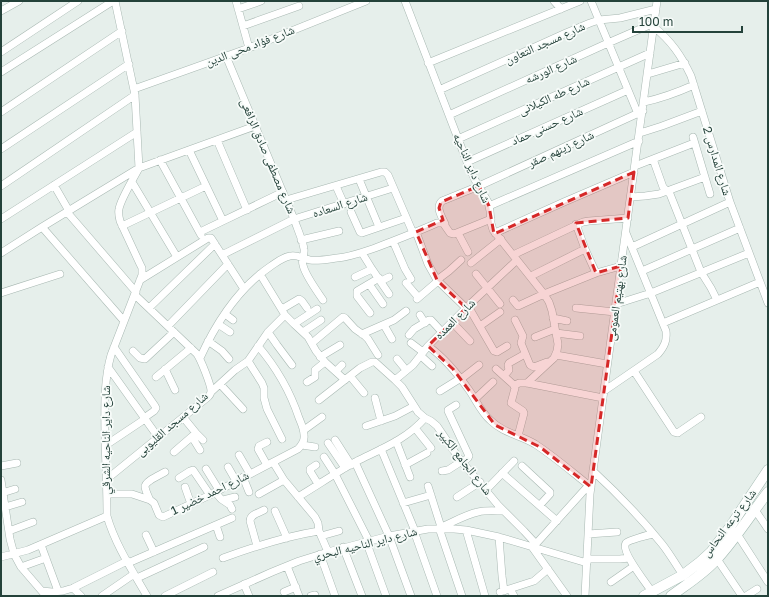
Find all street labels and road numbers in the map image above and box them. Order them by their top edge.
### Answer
street label: شارع مسجد التعاون [502,18,588,68]
street label: شارع فؤاد محى الدين [203,22,297,70]
street label: شارع الورشه [523,51,579,87]
street label: شارع طه الكيلانى [516,73,592,119]
street label: شارع مصطفى صادق الرافعى [236,96,300,216]
street label: شارع حسنى حماد [509,103,585,149]
street label: شارع المدارس 2 [699,124,735,198]
street label: شارع زينهم صقر [525,127,597,172]
street label: شارع داير الناحيه [449,131,495,206]
street label: شارع السعاده [310,189,370,221]
street label: شارع بهتيم العمومى [603,254,631,342]
street label: شارع العمده [431,295,479,343]
street label: شارع داير الناحيه الشرقي [98,385,116,495]
street label: شارع مسجد القليوبى [133,388,211,460]
street label: شارع الجامع الكبير [433,425,496,499]
street label: شارع احمد خضير 1 [168,467,252,519]
street label: شارع ترعه النحاس [698,486,760,560]
street label: شارع داير الناحيه البحري [311,523,419,567]

